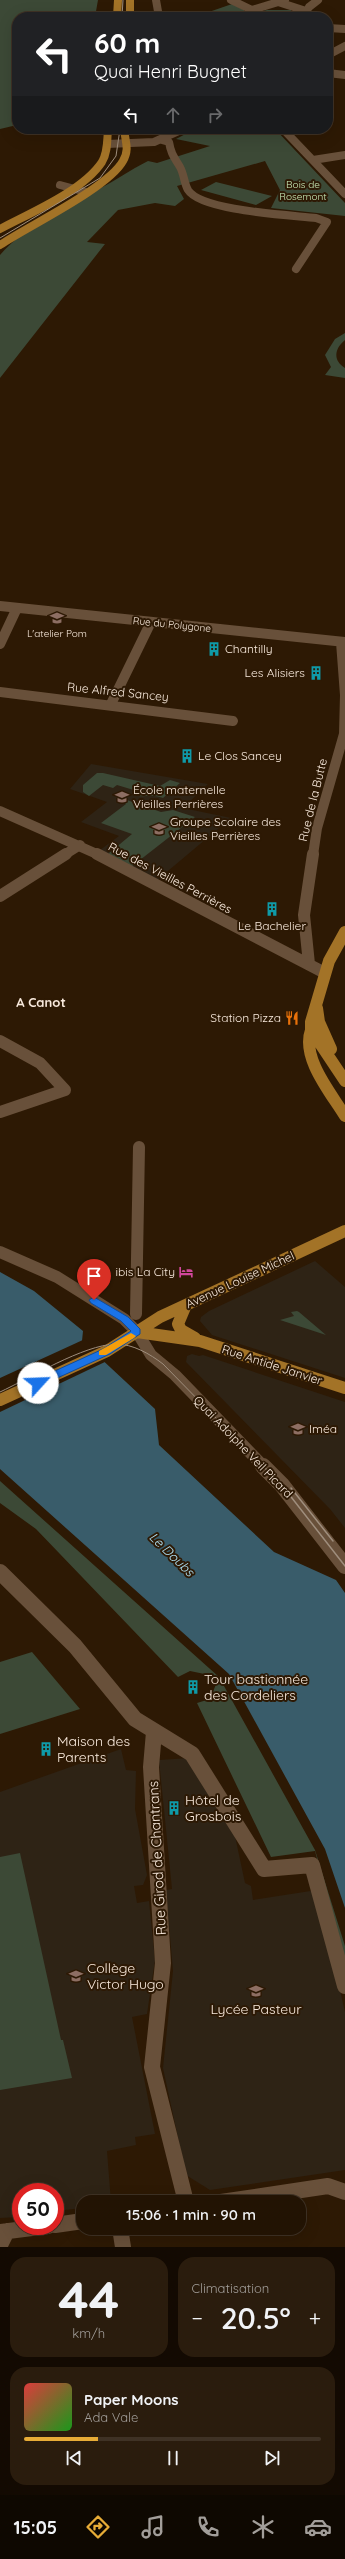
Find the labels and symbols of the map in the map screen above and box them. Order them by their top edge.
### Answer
park label: Bois de Rosemont [279,178,327,203]
school or university icon: L'atelier Pom [49,610,65,626]
street label: Rue du Polygone [132,614,212,635]
place label: L'atelier Pom [27,627,87,640]
building icon: Chantilly [206,641,222,657]
place label: Chantilly [225,641,273,656]
place label: Les Alisiers [245,665,305,680]
building icon: Les Alisiers [308,665,324,681]
street label: Rue Alfred Sancey [67,679,170,704]
building icon: Le Clos Sancey [179,748,195,764]
place label: Le Clos Sancey [198,748,282,763]
street label: Rue de la Butte [295,757,330,843]
place label: École maternelle Vieilles Perrières [133,782,226,811]
school or university icon: École maternelle Vieilles Perrières [114,789,130,805]
place label: Groupe Scolaire des Vieilles Perrières [170,814,281,843]
school or university icon: Groupe Scolaire des Vieilles Perrières [151,821,167,837]
street label: Rue des Vieilles Perrières [106,839,235,917]
building icon: Le Bachelier [264,901,280,917]
place label: Le Bachelier [238,918,306,933]
district label: A Canot [16,994,66,1010]
place label: Station Pizza [210,1010,281,1025]
restaurant icon: Station Pizza [284,1010,300,1026]
street label: Avenue Louise Michel [183,1248,296,1311]
pin [77,1259,111,1300]
place label: ibis La City [115,1264,175,1279]
hotel icon: ibis La City [178,1264,194,1280]
street label: Rue Antide Janvier [220,1341,325,1388]
position arrow [17,1362,59,1404]
street label: Quai Adolphe Veil Picard [191,1392,296,1501]
school or university icon: Iméa [290,1421,306,1437]
place label: Iméa [309,1421,337,1436]
water label: Le Doubs [146,1529,199,1580]
place label: Tour bastionnée des Cordeliers [204,1670,308,1704]
building icon: Tour bastionnée des Cordeliers [185,1679,201,1695]
place label: Maison des Parents [57,1732,130,1766]
building icon: Maison des Parents [38,1741,54,1757]
street label: Rue Girod de Chantrans [144,1780,170,1936]
place label: Hôtel de Grosbois [185,1791,241,1825]
building icon: Hôtel de Grosbois [166,1800,182,1816]
place label: Collège Victor Hugo [87,1959,164,1993]
school or university icon: Collège Victor Hugo [68,1968,84,1984]
school or university icon: Lycée Pasteur [248,1983,264,1999]
place label: Lycée Pasteur [210,2000,302,2018]
speed limit sign: 50 [12,2183,64,2235]

